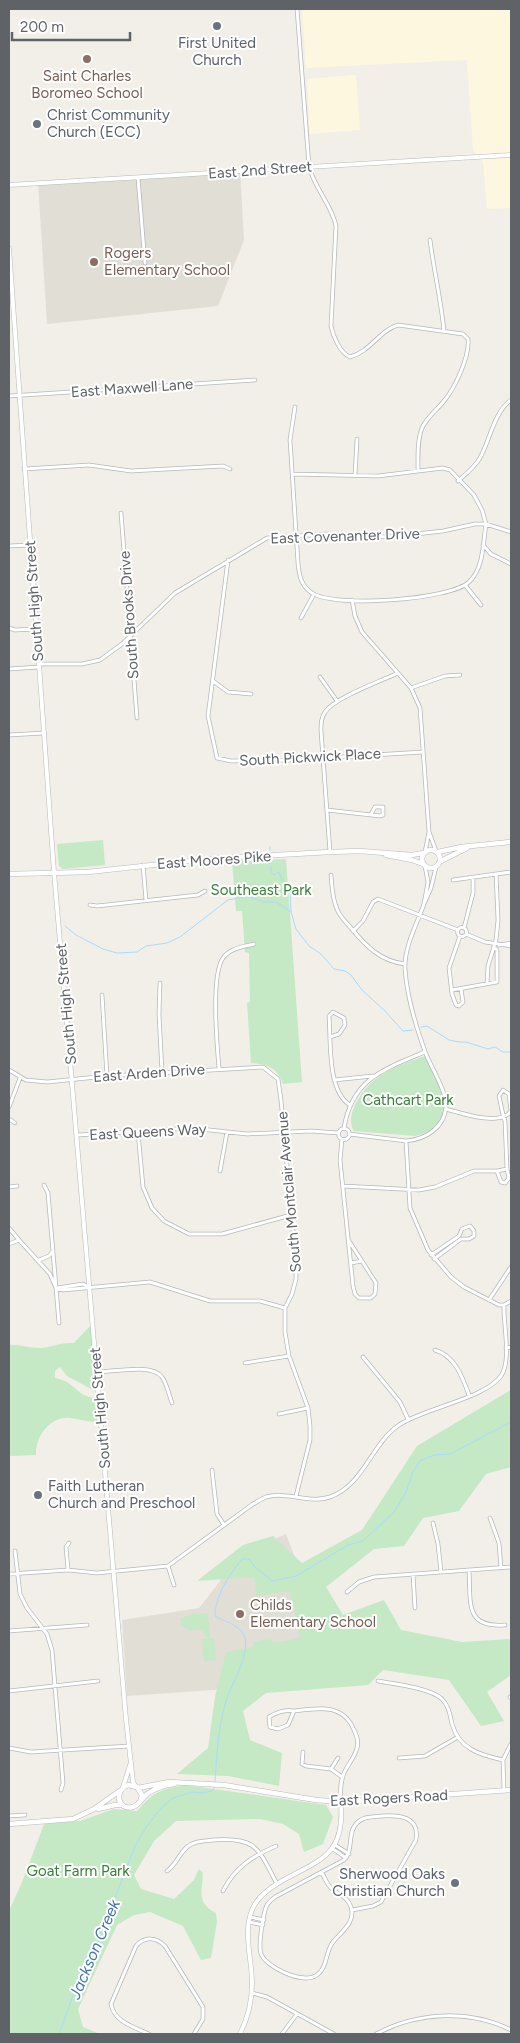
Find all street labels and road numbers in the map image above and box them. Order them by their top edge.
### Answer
street label: East 2nd Street [207,157,313,183]
street label: East Maxwell Lane [70,375,194,401]
street label: East Covenanter Drive [270,524,420,548]
street label: South High Street [21,539,47,662]
street label: South Brooks Drive [116,550,142,680]
street label: South Pickwick Place [239,744,381,770]
street label: East Moores Pike [156,847,272,873]
street label: South High Street [52,942,80,1065]
street label: East Arden Drive [93,1060,205,1086]
street label: South Montclair Avenue [273,1111,305,1273]
street label: East Queens Way [89,1120,207,1144]
street label: South High Street [86,1346,114,1469]
street label: East Rogers Road [329,1786,449,1810]

